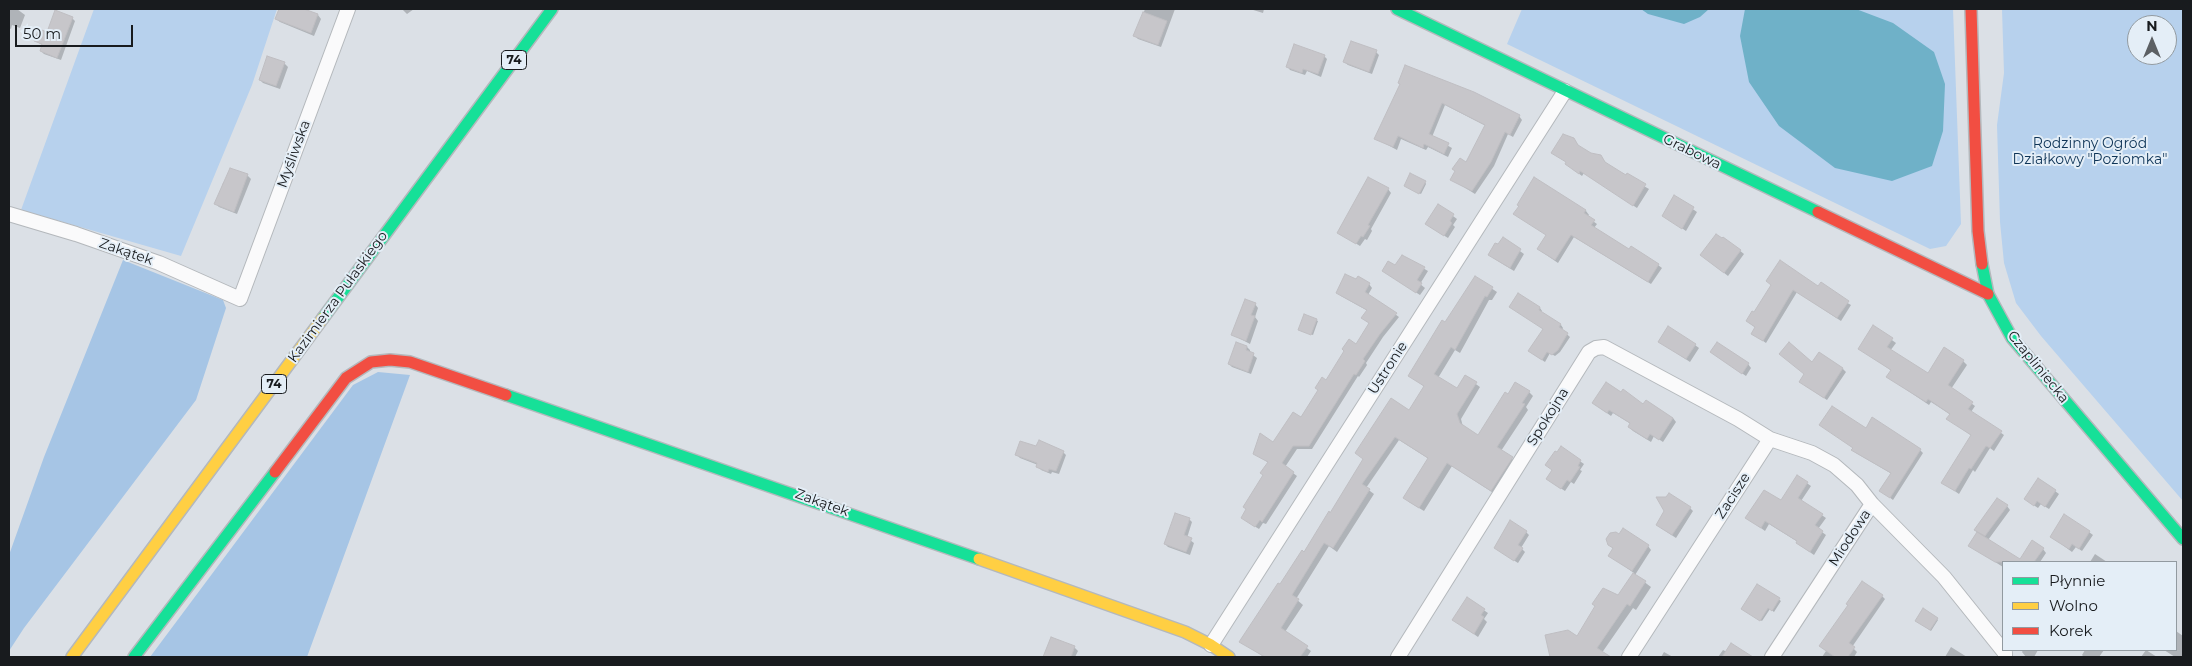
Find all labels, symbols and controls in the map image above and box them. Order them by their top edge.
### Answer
scale bar [18,15,135,47]
north arrow [2127,15,2177,65]
text: N [2146,17,2158,35]
text: 50 m [23,24,61,43]
road number: 74 [502,50,526,70]
street label: Myśliwska [274,118,314,190]
street label: Grabowa [1660,131,1724,173]
park label: Rodzinny Ogród Działkowy "Poziomka" [2013,136,2167,168]
street label: Kazimierza Pułaskiego [285,228,391,366]
street label: Zakątek [97,235,155,269]
street label: Czapliniecka [2004,327,2072,407]
street label: Ustronie [1365,338,1411,398]
road number: 74 [262,374,286,394]
street label: Spokojna [1524,385,1572,449]
street label: Zacisze [1712,470,1754,522]
street label: Zakątek [793,486,851,520]
street label: Miodowa [1825,506,1875,570]
legend [2002,561,2177,651]
text: Płynnie [2049,571,2105,590]
text: Wolno [2049,596,2098,615]
text: Korek [2049,621,2093,640]

